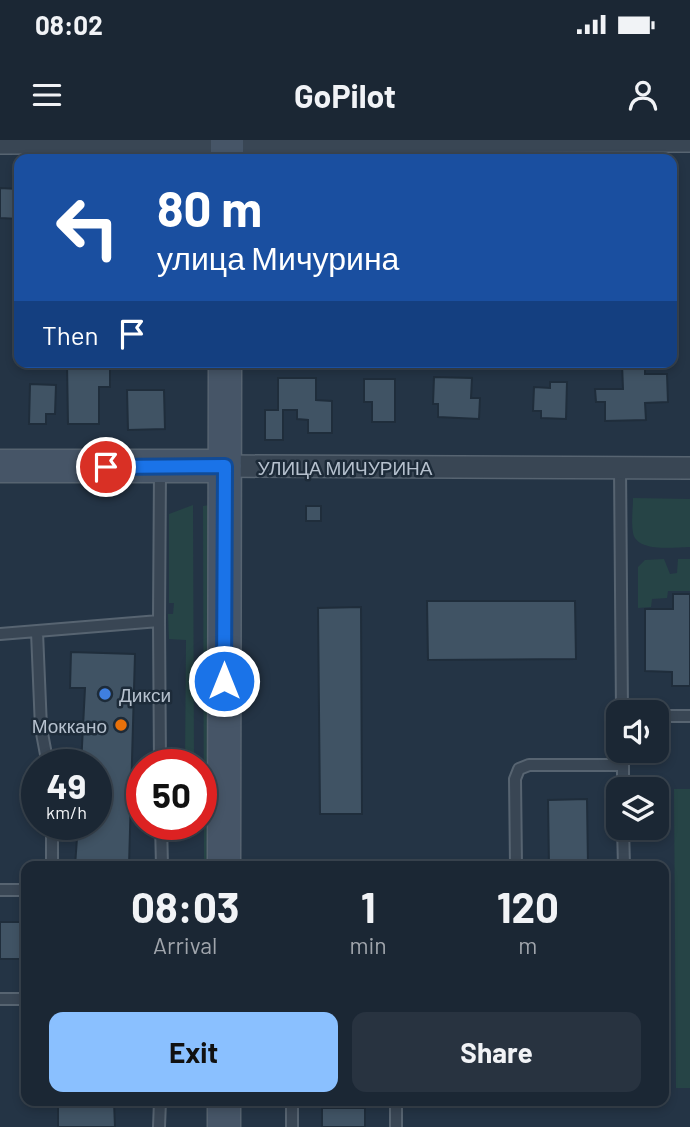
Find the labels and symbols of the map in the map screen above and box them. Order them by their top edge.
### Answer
pin [76,437,136,497]
street label: УЛИЦА МИЧУРИНА [257,456,433,479]
position arrow [187,644,261,718]
place label: Дикси [119,683,171,706]
marker: Дикси [97,686,113,702]
place label: Моккано [32,714,107,737]
marker: Моккано [113,717,129,733]
speed limit sign: 50 [126,749,217,840]

